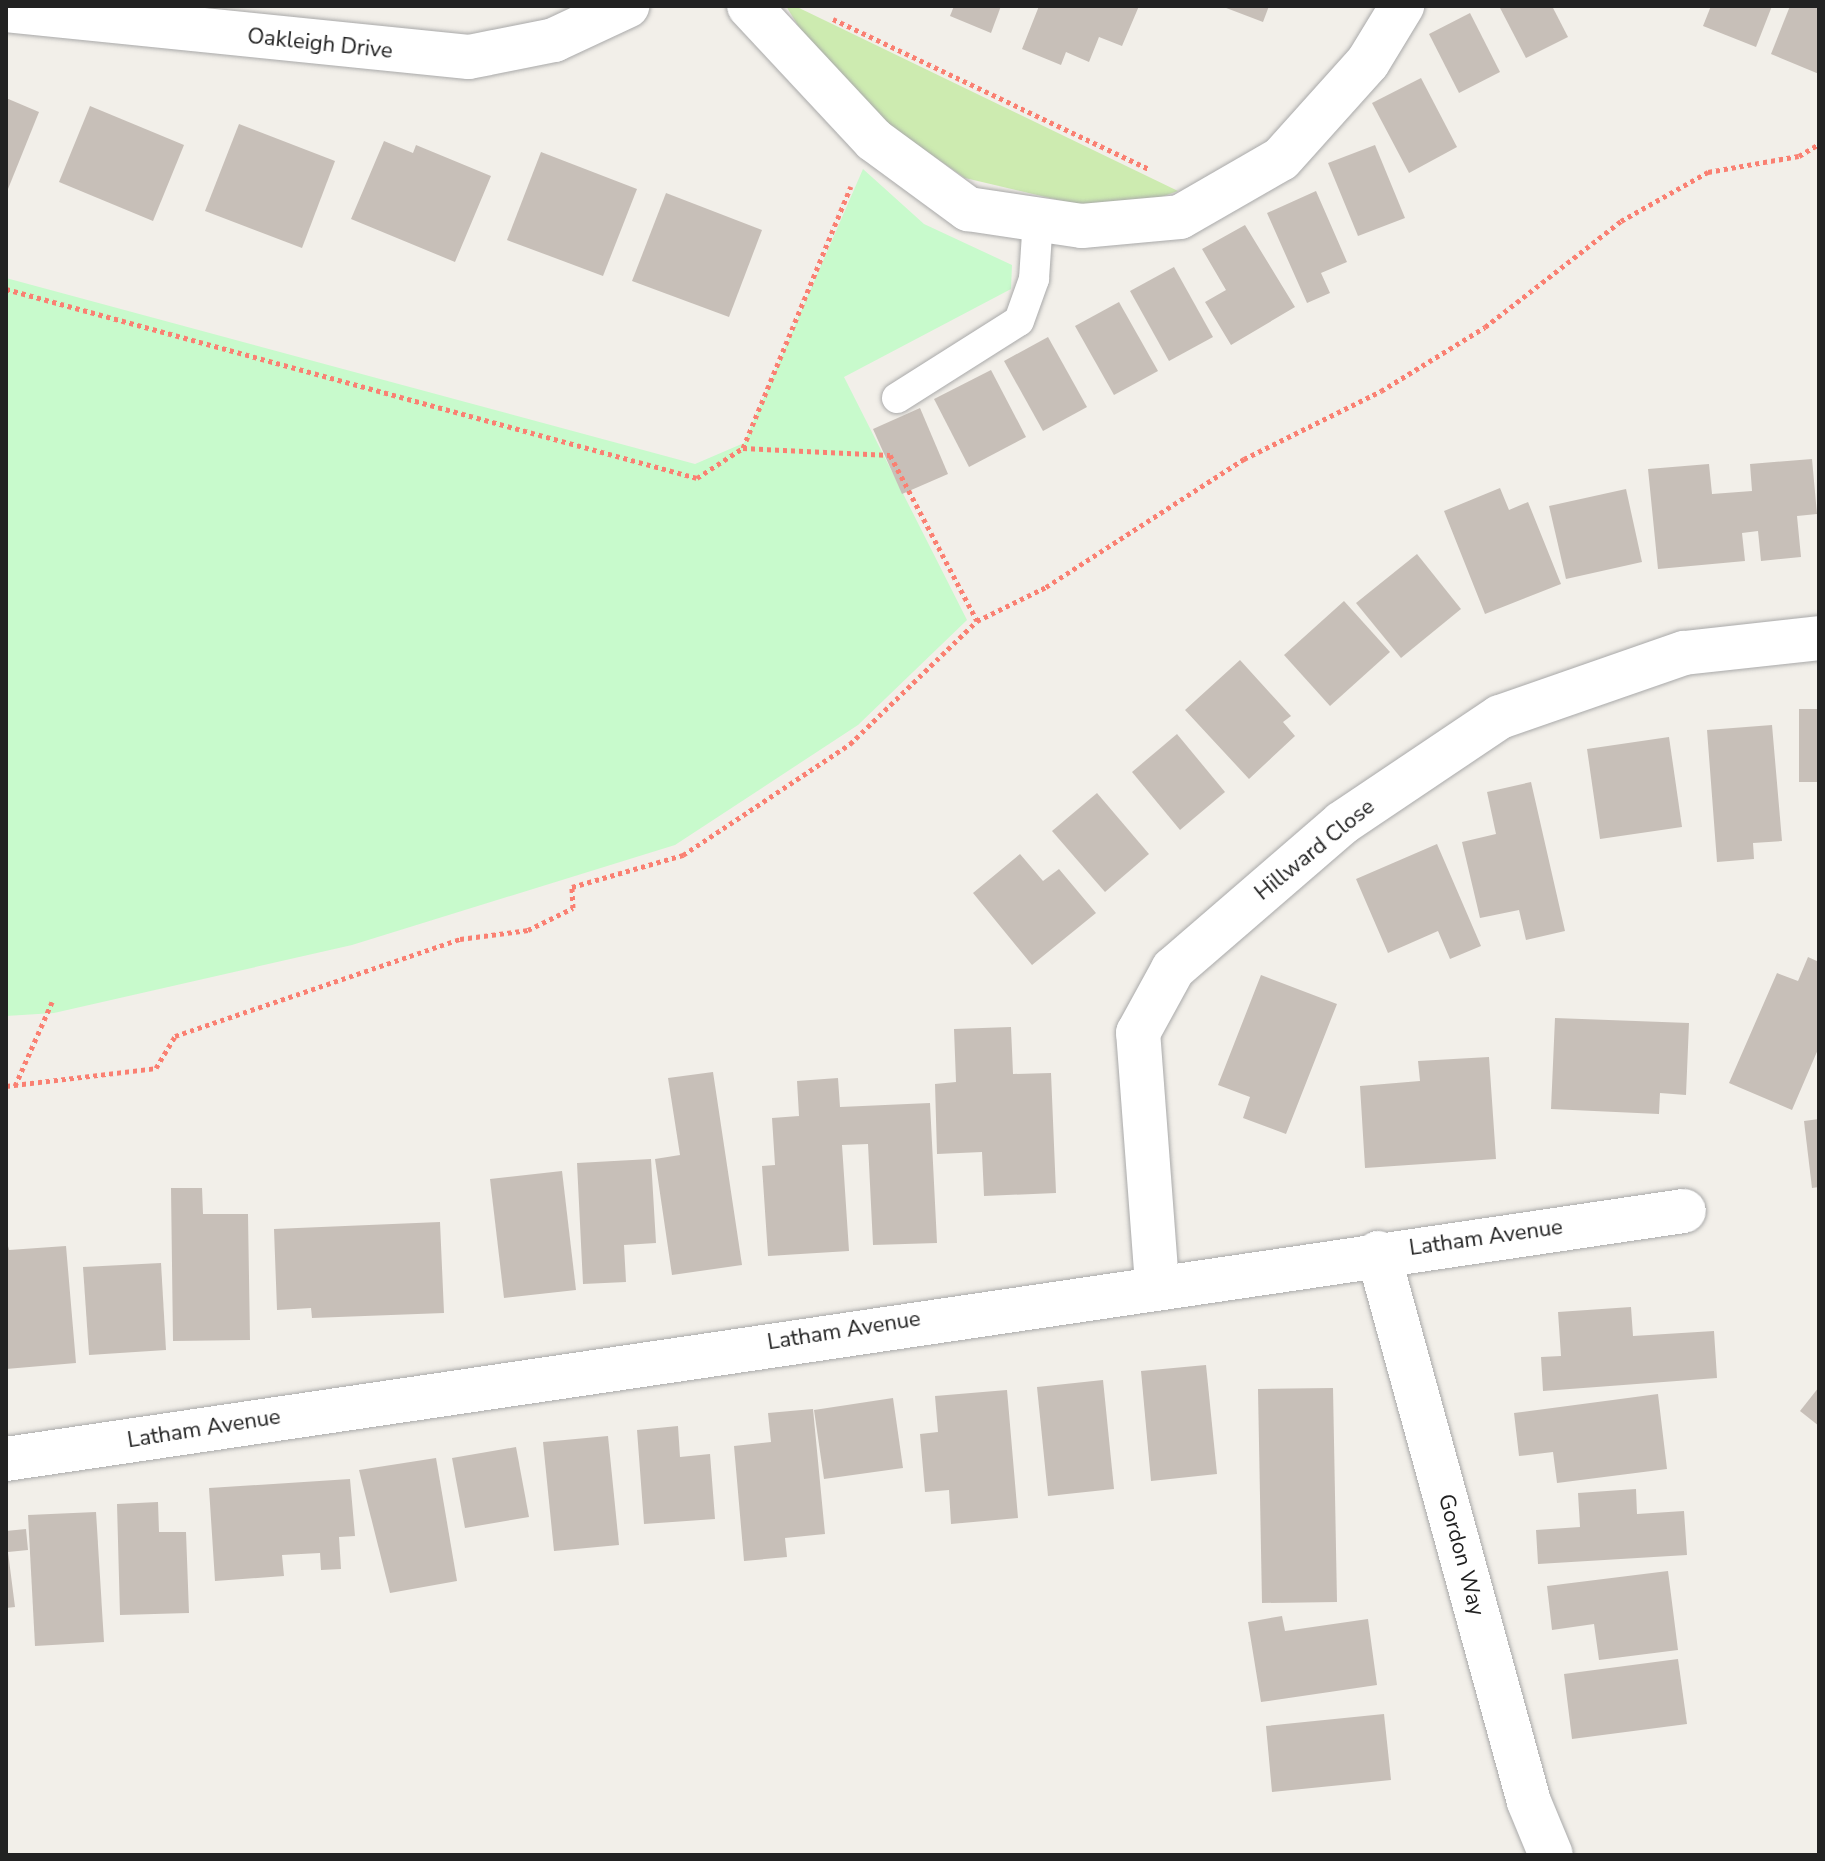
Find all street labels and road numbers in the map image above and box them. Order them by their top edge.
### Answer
street label: Oakleigh Drive [246,23,394,65]
street label: Hillward Close [1250,794,1380,906]
street label: Latham Avenue [1408,1214,1564,1262]
street label: Latham Avenue [765,1306,923,1356]
street label: Latham Avenue [125,1404,283,1454]
street label: Gordon Way [1432,1491,1490,1619]

